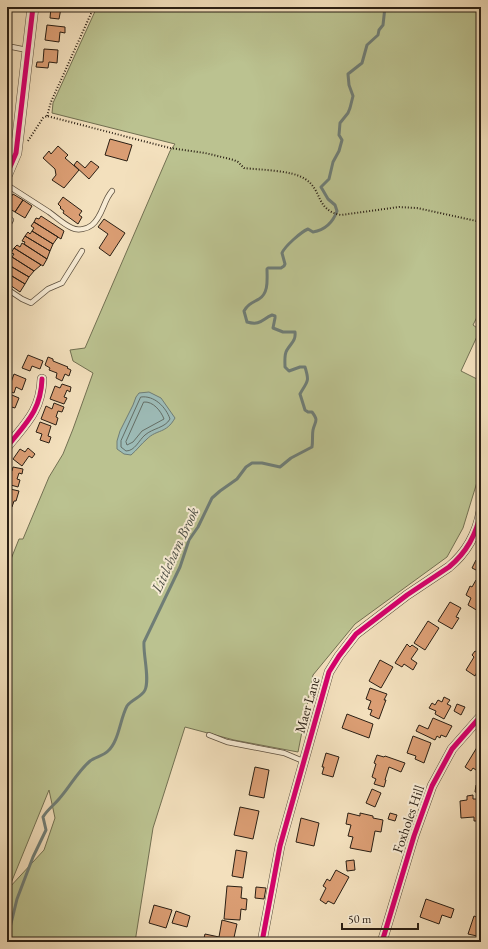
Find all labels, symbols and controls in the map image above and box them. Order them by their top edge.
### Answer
water label: Littleham Brook [146,504,203,596]
street label: Maer Lane [290,674,324,735]
street label: Foxholes Hill [388,782,428,855]
scale bar [342,905,418,931]
text: 50 m [348,911,372,927]

